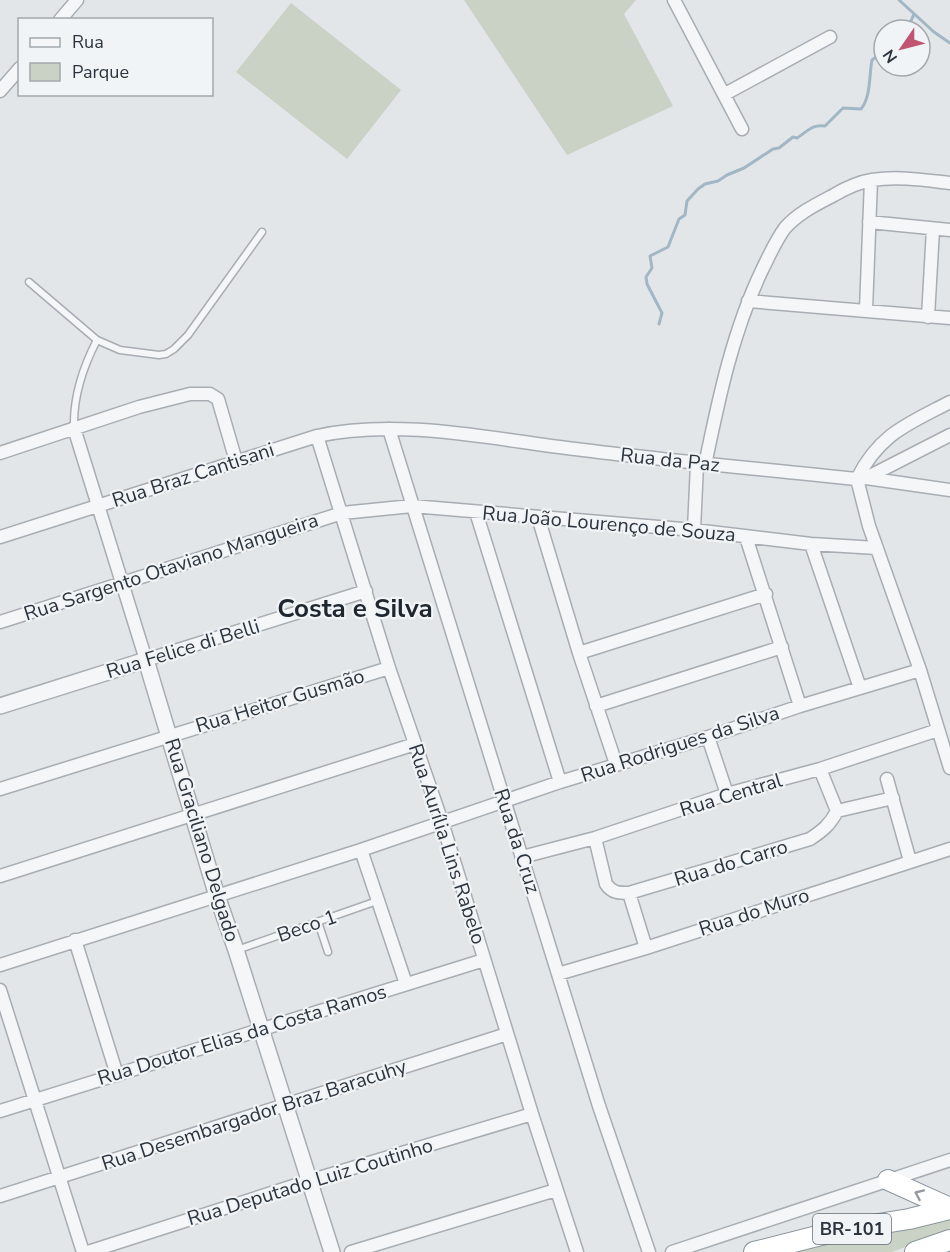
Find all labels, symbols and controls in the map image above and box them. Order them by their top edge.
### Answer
legend [18,18,213,96]
north arrow [872,18,932,78]
text: Rua [72,30,104,54]
text: N [878,45,903,67]
text: Parque [72,60,129,84]
street label: Rua Braz Cantisani [109,436,277,514]
street label: Rua da Paz [619,441,721,479]
street label: Rua João Lourenço de Souza [481,499,737,549]
street label: Rua Sargento Otaviano Mangueira [20,507,322,627]
district label: Costa e Silva [277,591,433,626]
street label: Rua Felice di Belli [103,613,263,685]
street label: Rua Heitor Gusmão [192,662,368,740]
street label: Rua Rodrigues da Silva [577,699,783,789]
street label: Rua Graciliano Delgado [158,735,246,945]
street label: Rua Aurília Lins Rabelo [402,740,492,948]
street label: Rua Central [677,767,786,823]
street label: Rua da Cruz [487,785,547,897]
street label: Rua do Carro [671,833,791,893]
street label: Rua do Muro [695,881,813,943]
street label: Beco 1 [274,903,340,949]
street label: Rua Doutor Elias da Costa Ramos [94,978,390,1092]
street label: Rua Desembargador Braz Baracuhy [98,1053,411,1177]
street label: Rua Deputado Luiz Coutinho [184,1132,436,1232]
one-way arrow [915,1189,926,1201]
road number: BR-101 [813,1214,891,1244]

